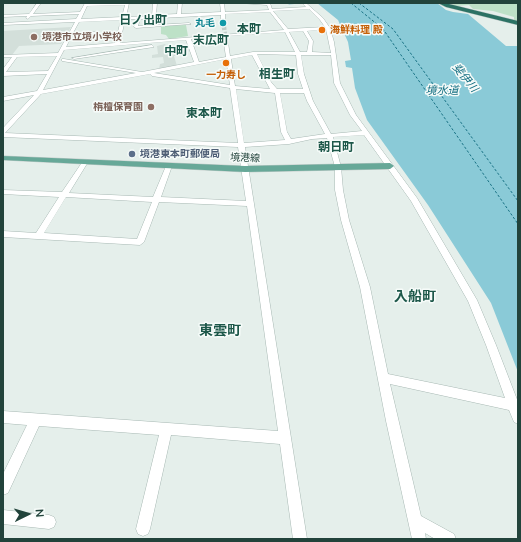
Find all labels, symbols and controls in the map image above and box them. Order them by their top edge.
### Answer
district label: 日ノ出町 [119,13,167,27]
place label: 丸毛 [195,17,215,29]
marker: 丸毛 [218,18,228,28]
district label: 本町 [237,22,261,36]
place label: 海鮮料理 殿 [330,24,383,36]
marker: 海鮮料理 殿 [317,25,327,35]
place label: 境港市立境小学校 [42,31,122,43]
marker: 境港市立境小学校 [29,32,39,42]
district label: 末広町 [193,33,229,47]
district label: 中町 [164,44,188,58]
marker: 一力寿し [221,58,231,68]
water label: 斐伊川 [449,61,481,95]
district label: 相生町 [259,67,295,81]
place label: 一力寿し [206,69,246,81]
water label: 境水道 [426,84,458,98]
place label: 栴檀保育園 [93,101,143,113]
marker: 栴檀保育園 [146,102,156,112]
district label: 東本町 [186,106,222,120]
district label: 朝日町 [318,140,354,154]
place label: 境港東本町郵便局 [140,148,220,160]
marker: 境港東本町郵便局 [127,149,137,159]
street label: 境港線 [230,151,260,165]
district label: 入船町 [394,289,436,305]
district label: 東雲町 [199,323,241,339]
north arrow [8,494,48,534]
text: N [33,508,47,518]

